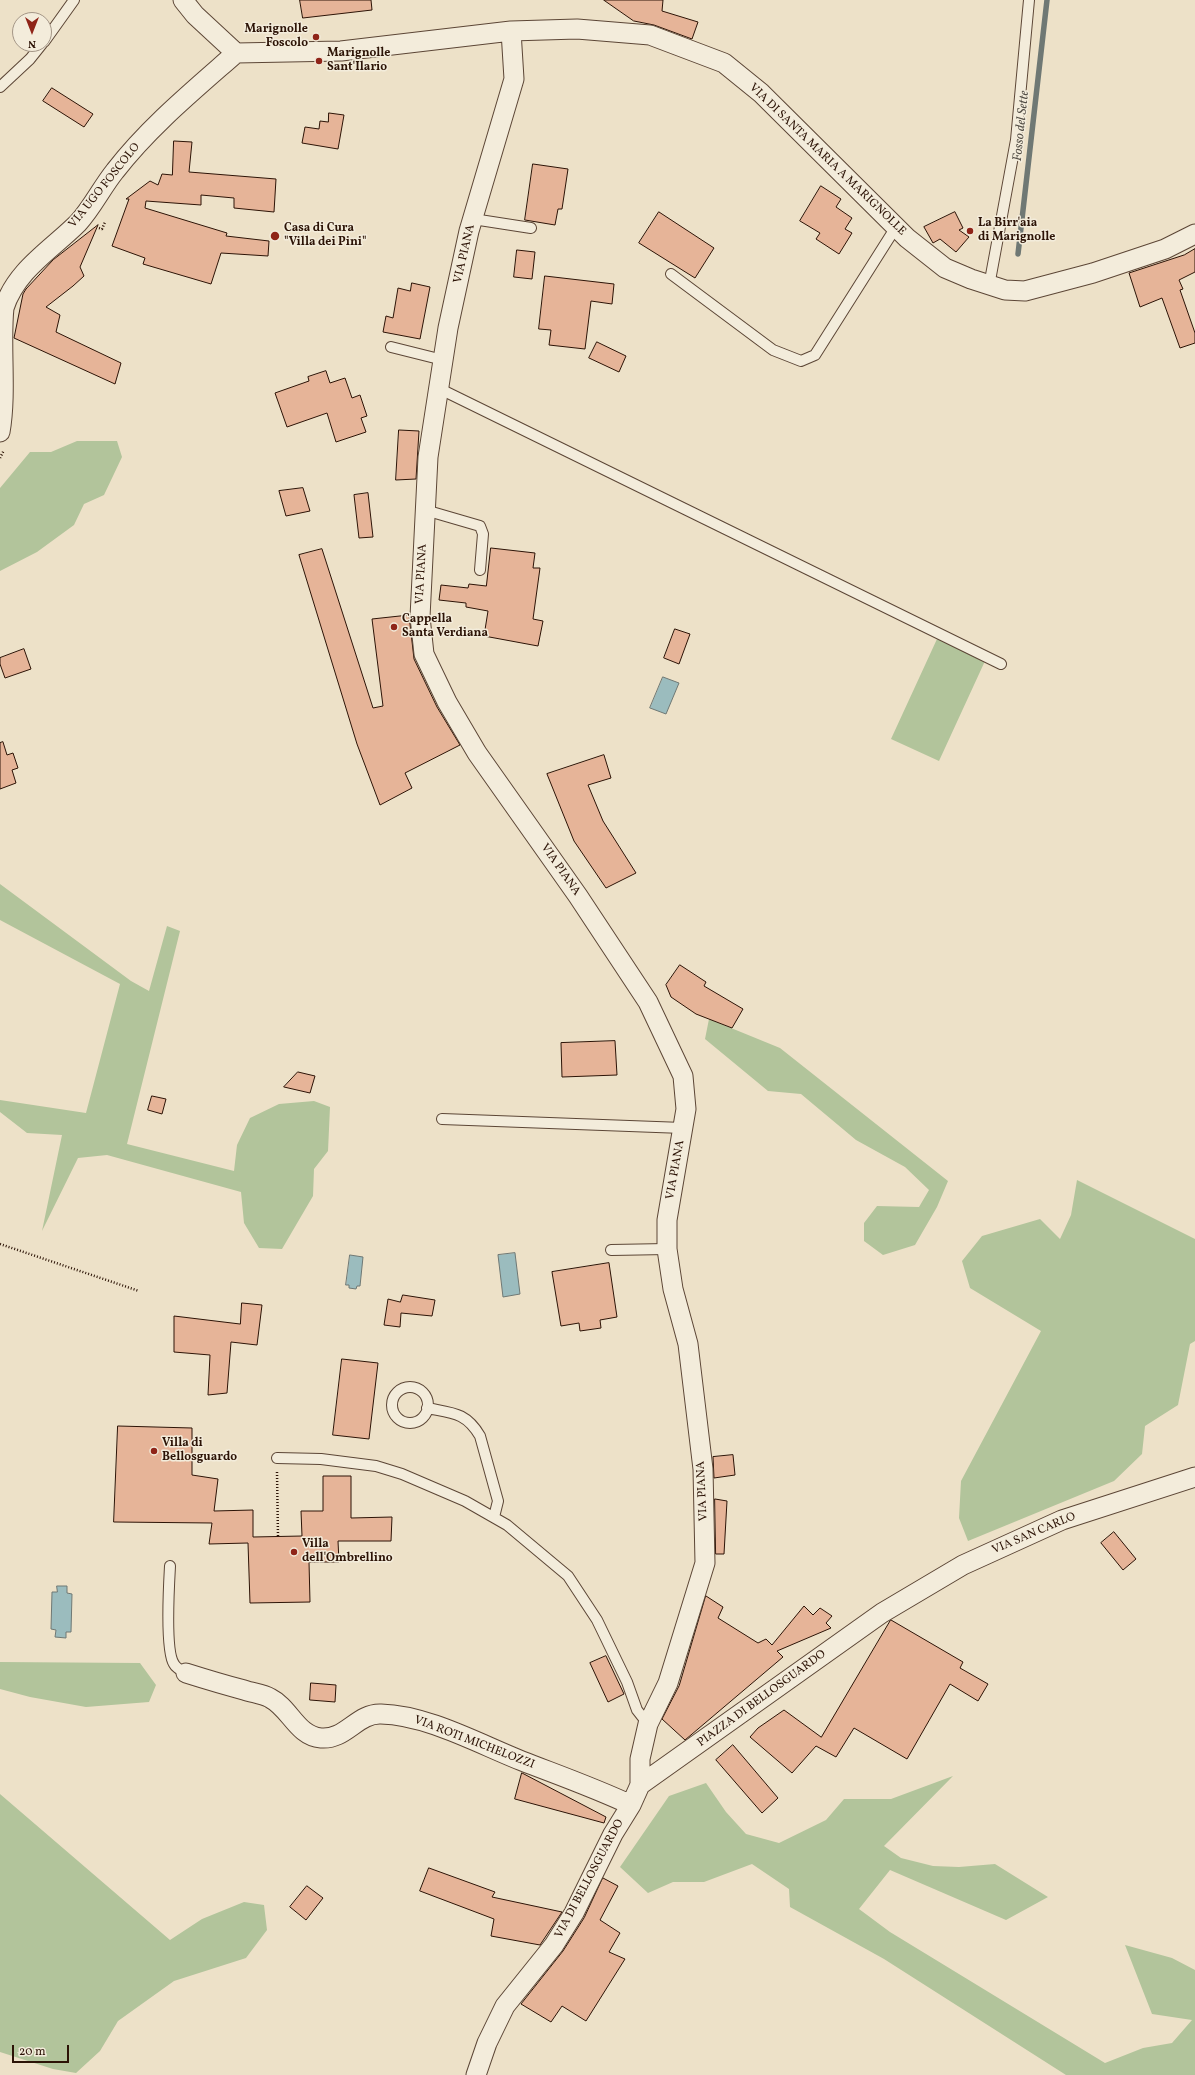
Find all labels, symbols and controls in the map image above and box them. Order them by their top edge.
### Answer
north arrow [12,12,52,52]
place label: Marignolle Foscolo [245,23,308,51]
marker: Marignolle Foscolo [311,32,321,42]
text: N [28,36,36,51]
place label: Marignolle Sant'Ilario [327,47,390,75]
marker: Marignolle Sant'Ilario [314,56,324,66]
street label: VIA DI SANTA MARIA A MARIGNOLLE [746,81,908,239]
water label: Fosso del Sette [1011,90,1033,162]
street label: VIA UGO FOSCOLO [66,141,144,231]
place label: La Birr'aia di Marignolle [978,217,1055,245]
place label: Casa di Cura "Villa dei Pini" [284,222,366,250]
street label: VIA PIANA [451,223,479,285]
marker: La Birr'aia di Marignolle [965,226,975,236]
marker: Casa di Cura "Villa dei Pini" [269,230,281,242]
street label: VIA PIANA [413,544,431,604]
place label: Cappella Santa Verdiana [402,613,488,641]
marker: Cappella Santa Verdiana [389,622,399,632]
street label: VIA PIANA [537,841,583,899]
street label: VIA PIANA [664,1139,688,1201]
place label: Villa di Bellosguardo [162,1437,237,1465]
marker: Villa di Bellosguardo [149,1446,159,1456]
street label: VIA PIANA [694,1461,712,1521]
street label: VIA SAN CARLO [990,1510,1078,1558]
place label: Villa dell'Ombrellino [302,1538,393,1566]
marker: Villa dell'Ombrellino [289,1547,299,1557]
street label: PIAZZA DI BELLOSGUARDO [695,1648,829,1750]
street label: VIA ROTI MICHELOZZI [412,1713,536,1773]
street label: VIA DI BELLOSGUARDO [552,1817,628,1941]
scale bar [14,2037,71,2063]
text: 20 m [19,2044,46,2060]

